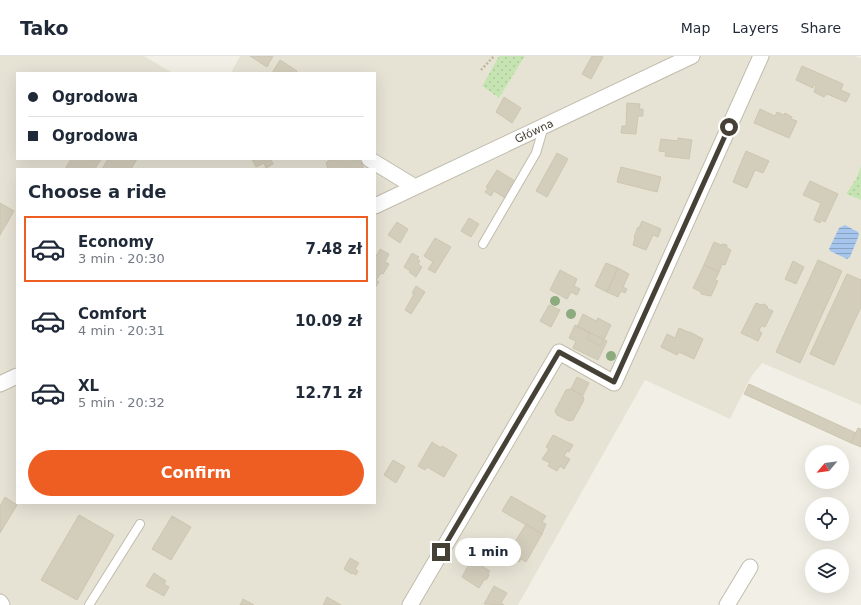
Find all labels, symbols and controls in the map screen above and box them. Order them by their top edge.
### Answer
text: Tako [20,17,69,39]
text: Map [681,20,710,36]
text: Layers [732,20,779,36]
text: Share [801,20,841,36]
text: Ogrodowa [52,88,138,106]
street label: Główna [513,117,556,146]
route start [720,118,738,136]
text: Ogrodowa [52,127,138,145]
text: Choose a ride [28,181,167,202]
icon: car [30,231,66,267]
text: Economy [78,233,154,251]
text: 7.48 zł [305,240,362,258]
text: 3 min · 20:30 [78,251,165,266]
icon: car [30,303,66,339]
text: Comfort [78,305,146,323]
text: 10.09 zł [295,312,362,330]
text: 4 min · 20:31 [78,323,165,338]
icon: car [30,375,66,411]
text: XL [78,377,99,395]
text: 12.71 zł [295,384,362,402]
text: 5 min · 20:32 [78,395,165,410]
north arrow [805,445,849,489]
map controls [805,445,849,593]
button: Confirm [28,450,364,496]
button: locate [805,497,849,541]
callout: 1 min [455,538,521,566]
route end [432,543,450,561]
text: 1 min [468,544,508,559]
button: layers [805,549,849,593]

